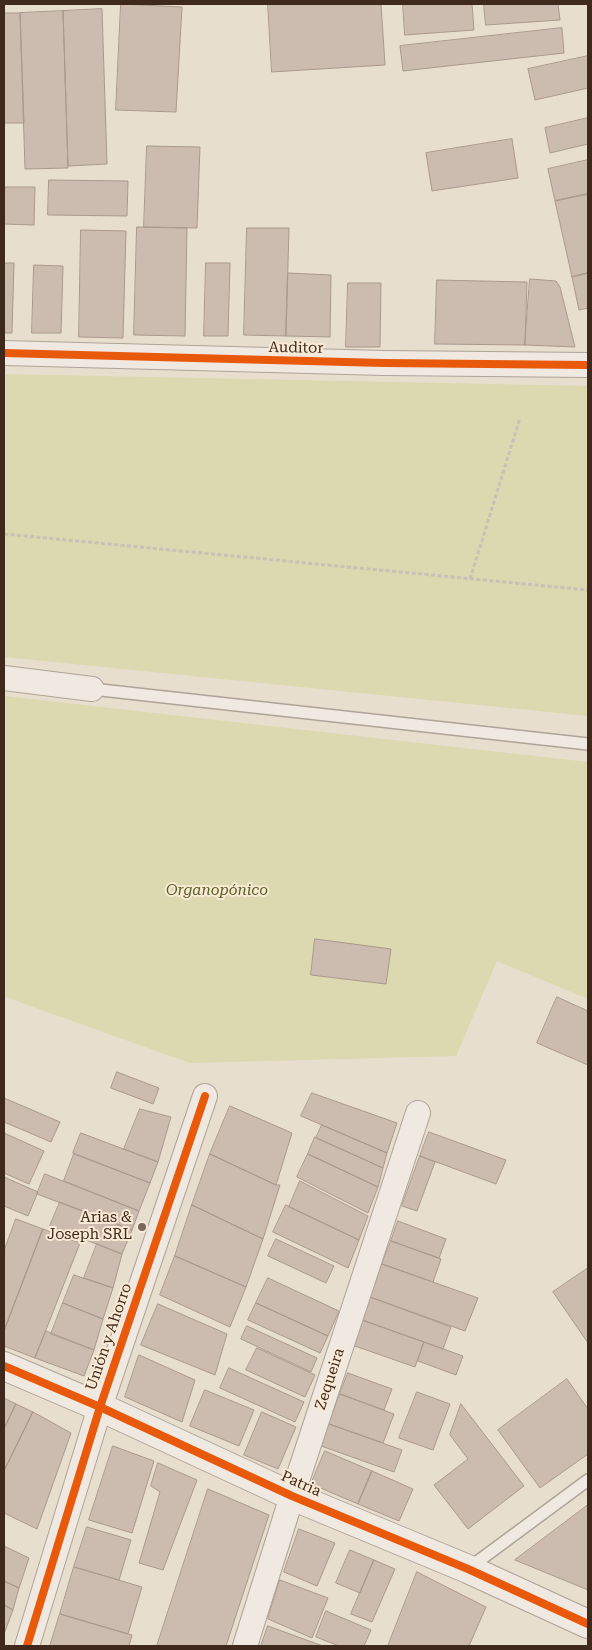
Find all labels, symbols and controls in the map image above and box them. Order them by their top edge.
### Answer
street label: Auditor [268,339,324,357]
park label: Organopónico [166,882,268,900]
place label: Arias & Joseph SRL [47,1209,132,1244]
marker: Arias & Joseph SRL [136,1221,148,1233]
street label: Unión y Ahorro [82,1281,136,1393]
street label: Zequeira [312,1346,348,1412]
street label: Patria [278,1467,324,1501]

